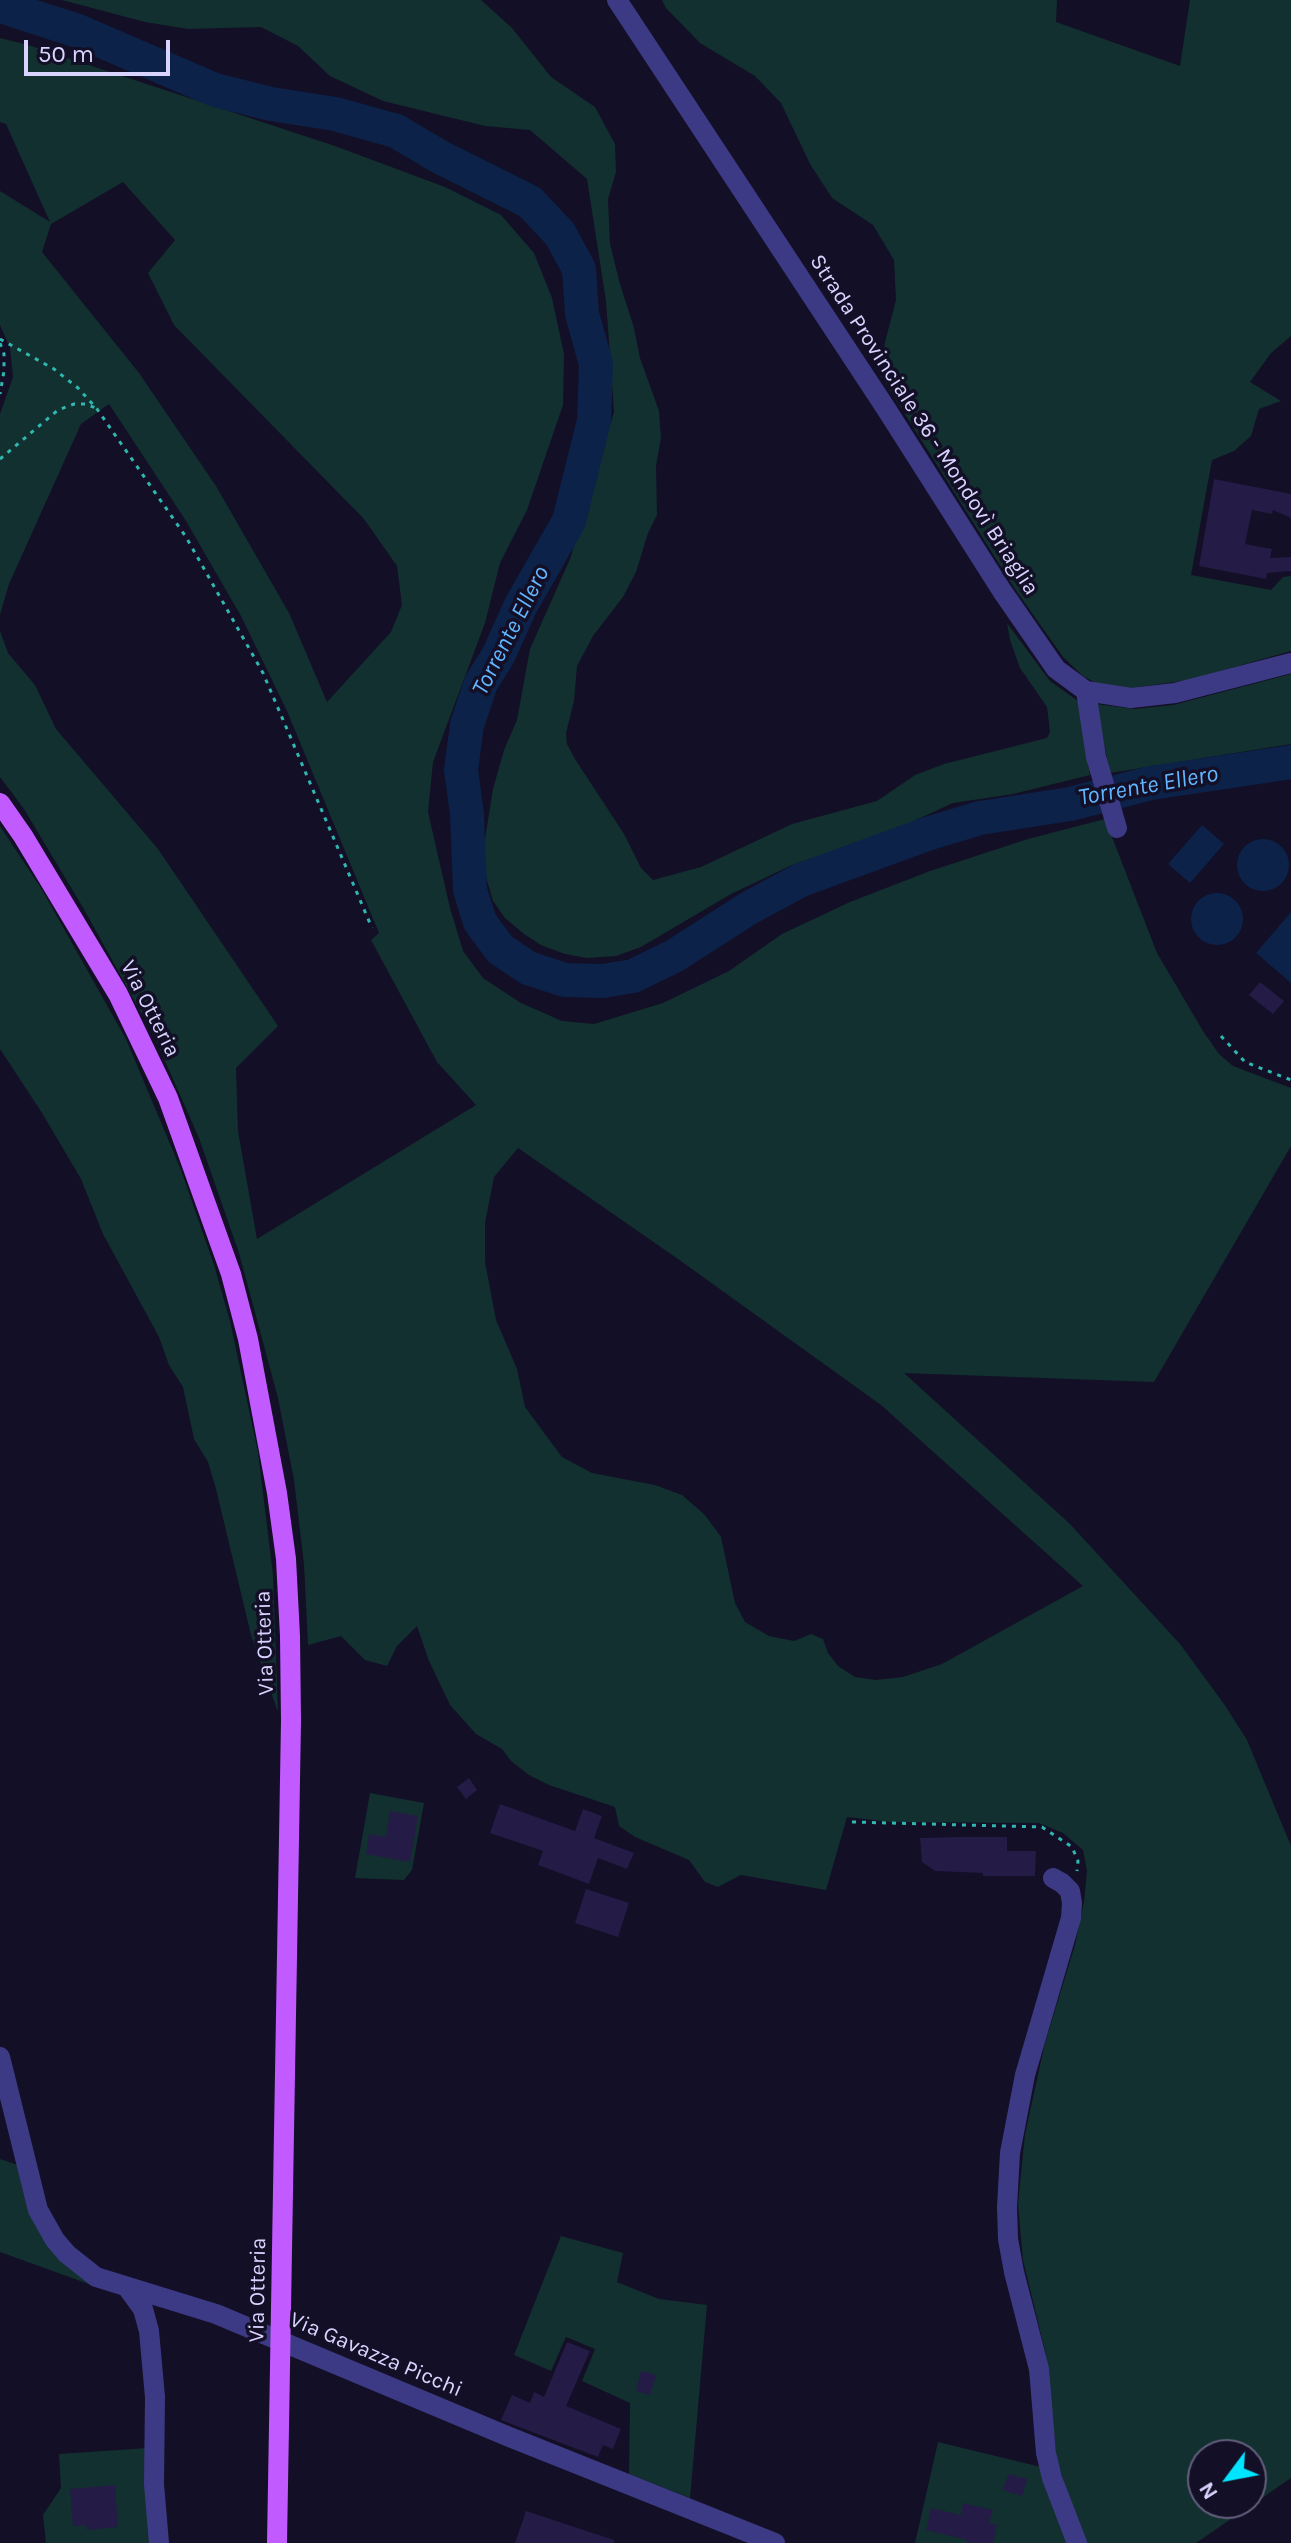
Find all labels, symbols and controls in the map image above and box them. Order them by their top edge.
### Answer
scale bar [28,24,174,74]
text: 50 m [38,40,94,68]
street label: Strada Provinciale 36 - Mondovì Briaglia [804,250,1044,600]
water label: Torrente Ellero [466,562,556,700]
water label: Torrente Ellero [1076,760,1220,812]
street label: Via Otteria [114,956,186,1062]
street label: Via Otteria [250,1590,280,1696]
street label: Via Otteria [244,2237,272,2343]
street label: Via Gavazza Picchi [286,2307,466,2403]
north arrow [1187,2439,1267,2519]
text: N [1193,2477,1224,2504]

